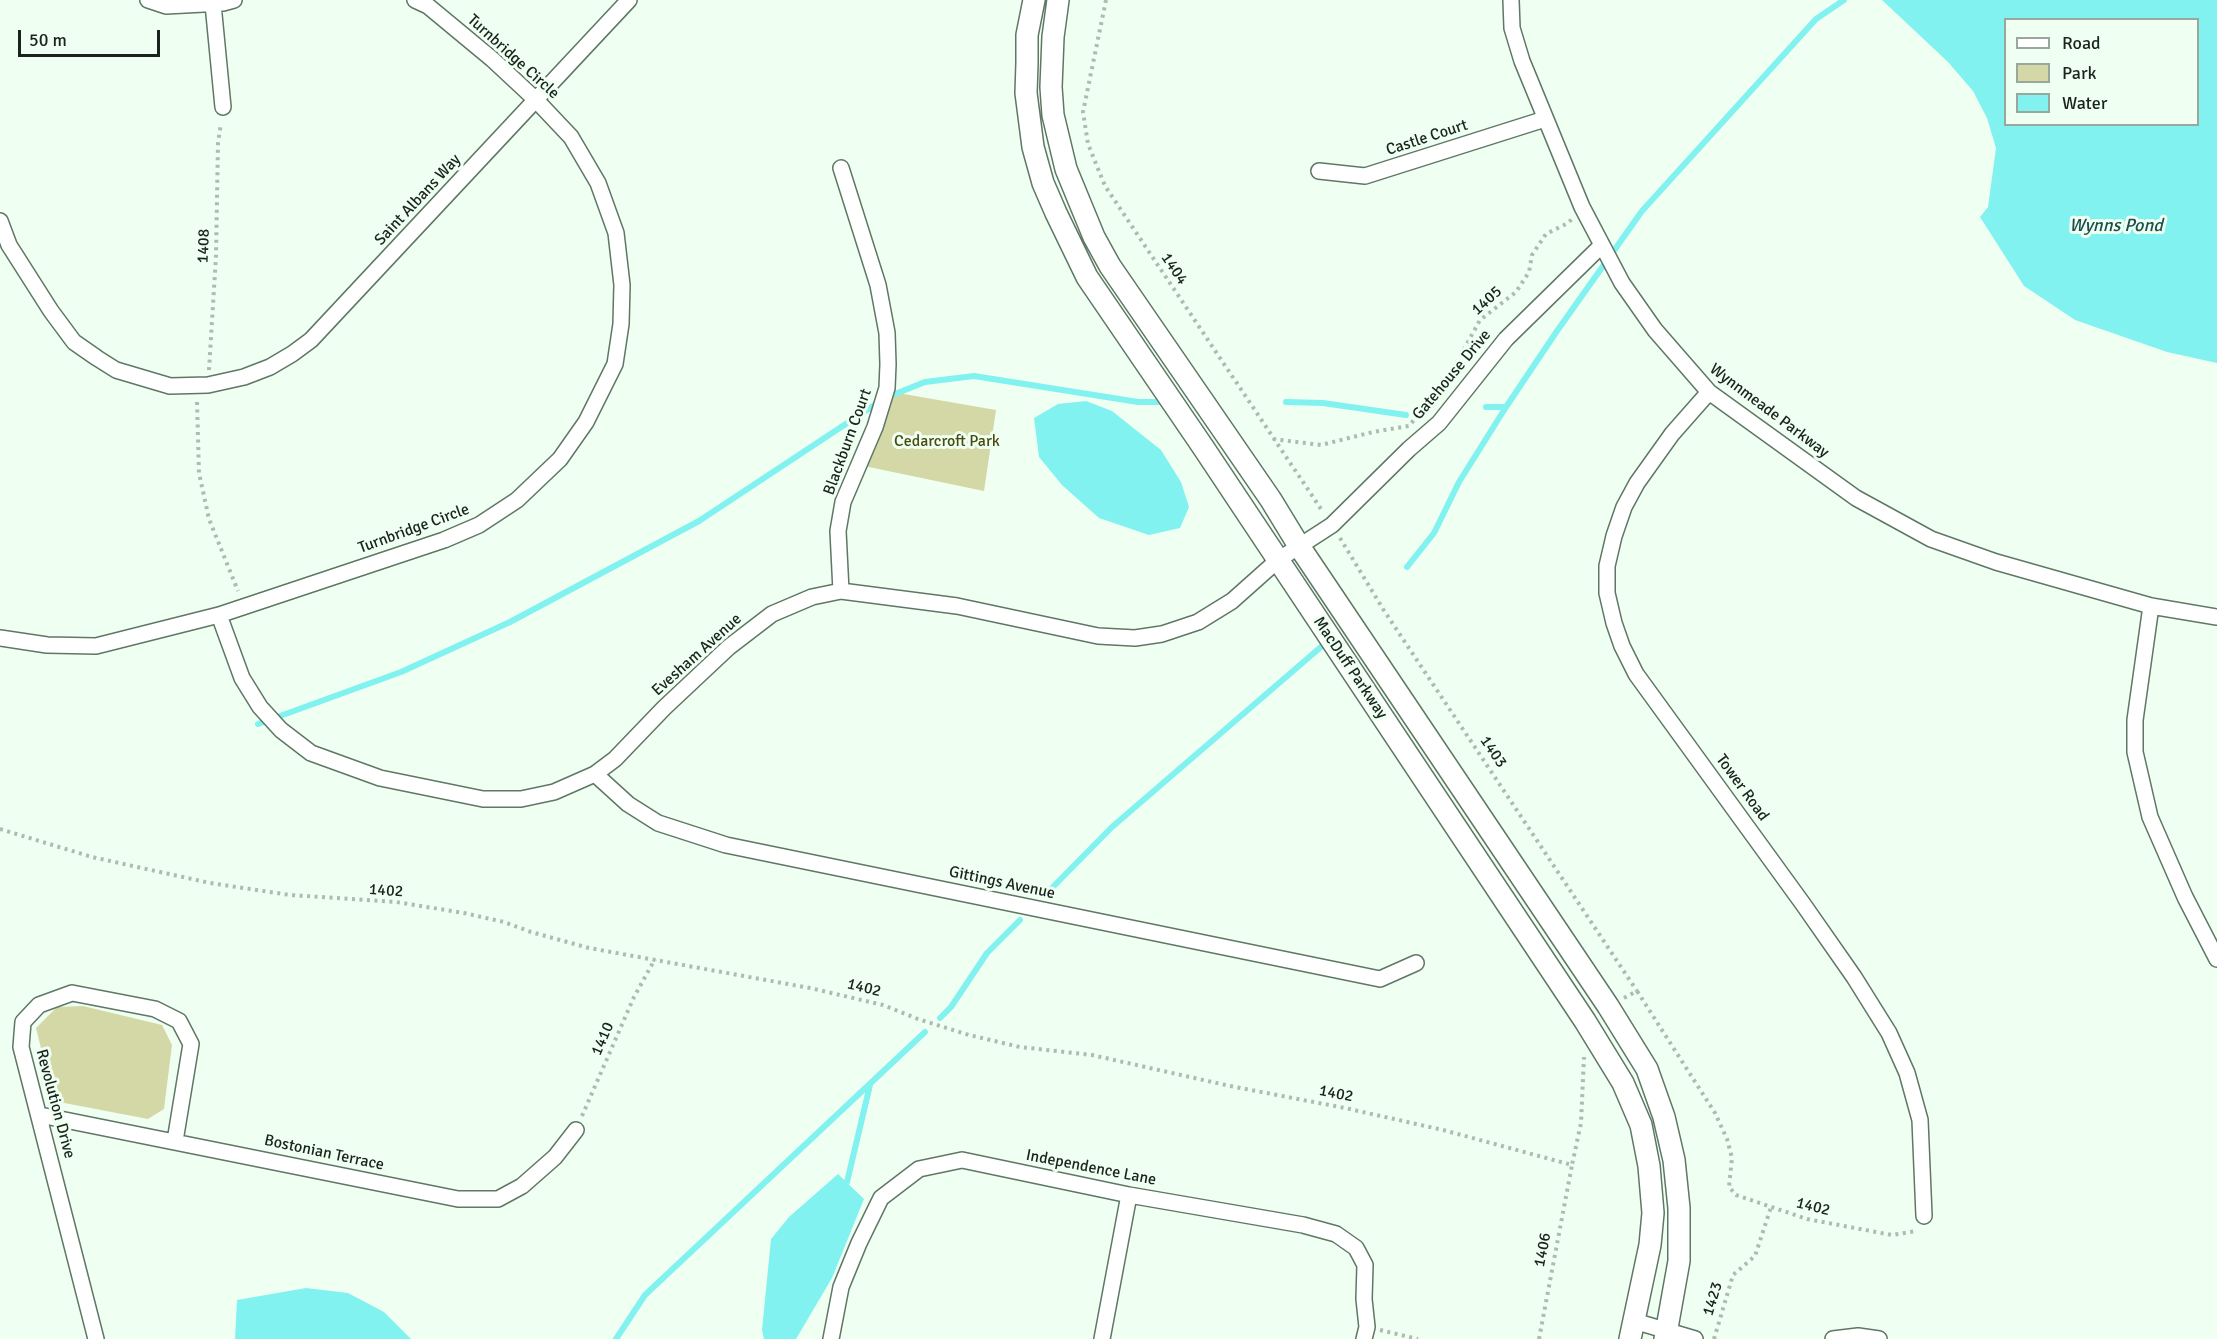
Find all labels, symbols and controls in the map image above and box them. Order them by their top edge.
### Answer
street label: Turnbridge Circle [463,11,563,103]
scale bar [21,18,164,56]
legend [2004,18,2199,126]
text: 50 m [29,29,67,51]
text: Road [2062,32,2101,54]
text: Park [2062,62,2097,84]
text: Water [2062,92,2107,114]
street label: Castle Court [1384,116,1470,160]
street label: Saint Albans Way [371,150,465,250]
water label: Wynns Pond [2069,215,2163,237]
street label: 1408 [194,228,214,264]
street label: 1404 [1156,249,1192,289]
street label: 1405 [1468,282,1506,320]
street label: Gatehouse Drive [1409,326,1495,424]
street label: Wynnmeade Parkway [1705,360,1833,462]
street label: Blackburn Court [820,386,876,498]
park label: Cedarcroft Park [894,432,1000,452]
street label: Turnbridge Circle [356,500,472,558]
street label: Evesham Avenue [648,610,746,700]
street label: MacDuff Parkway [1309,613,1391,723]
street label: 1403 [1475,732,1511,772]
street label: Tower Road [1711,751,1773,825]
street label: Gittings Avenue [947,862,1057,904]
street label: 1402 [368,880,404,902]
street label: 1402 [845,975,883,1001]
street label: 1410 [587,1019,619,1059]
street label: Revolution Drive [31,1047,79,1161]
street label: 1402 [1317,1081,1355,1107]
street label: Bostonian Terrace [262,1131,386,1175]
street label: Independence Lane [1024,1146,1158,1190]
street label: 1402 [1794,1194,1832,1220]
street label: 1406 [1530,1231,1556,1269]
street label: 1423 [1699,1280,1727,1318]

